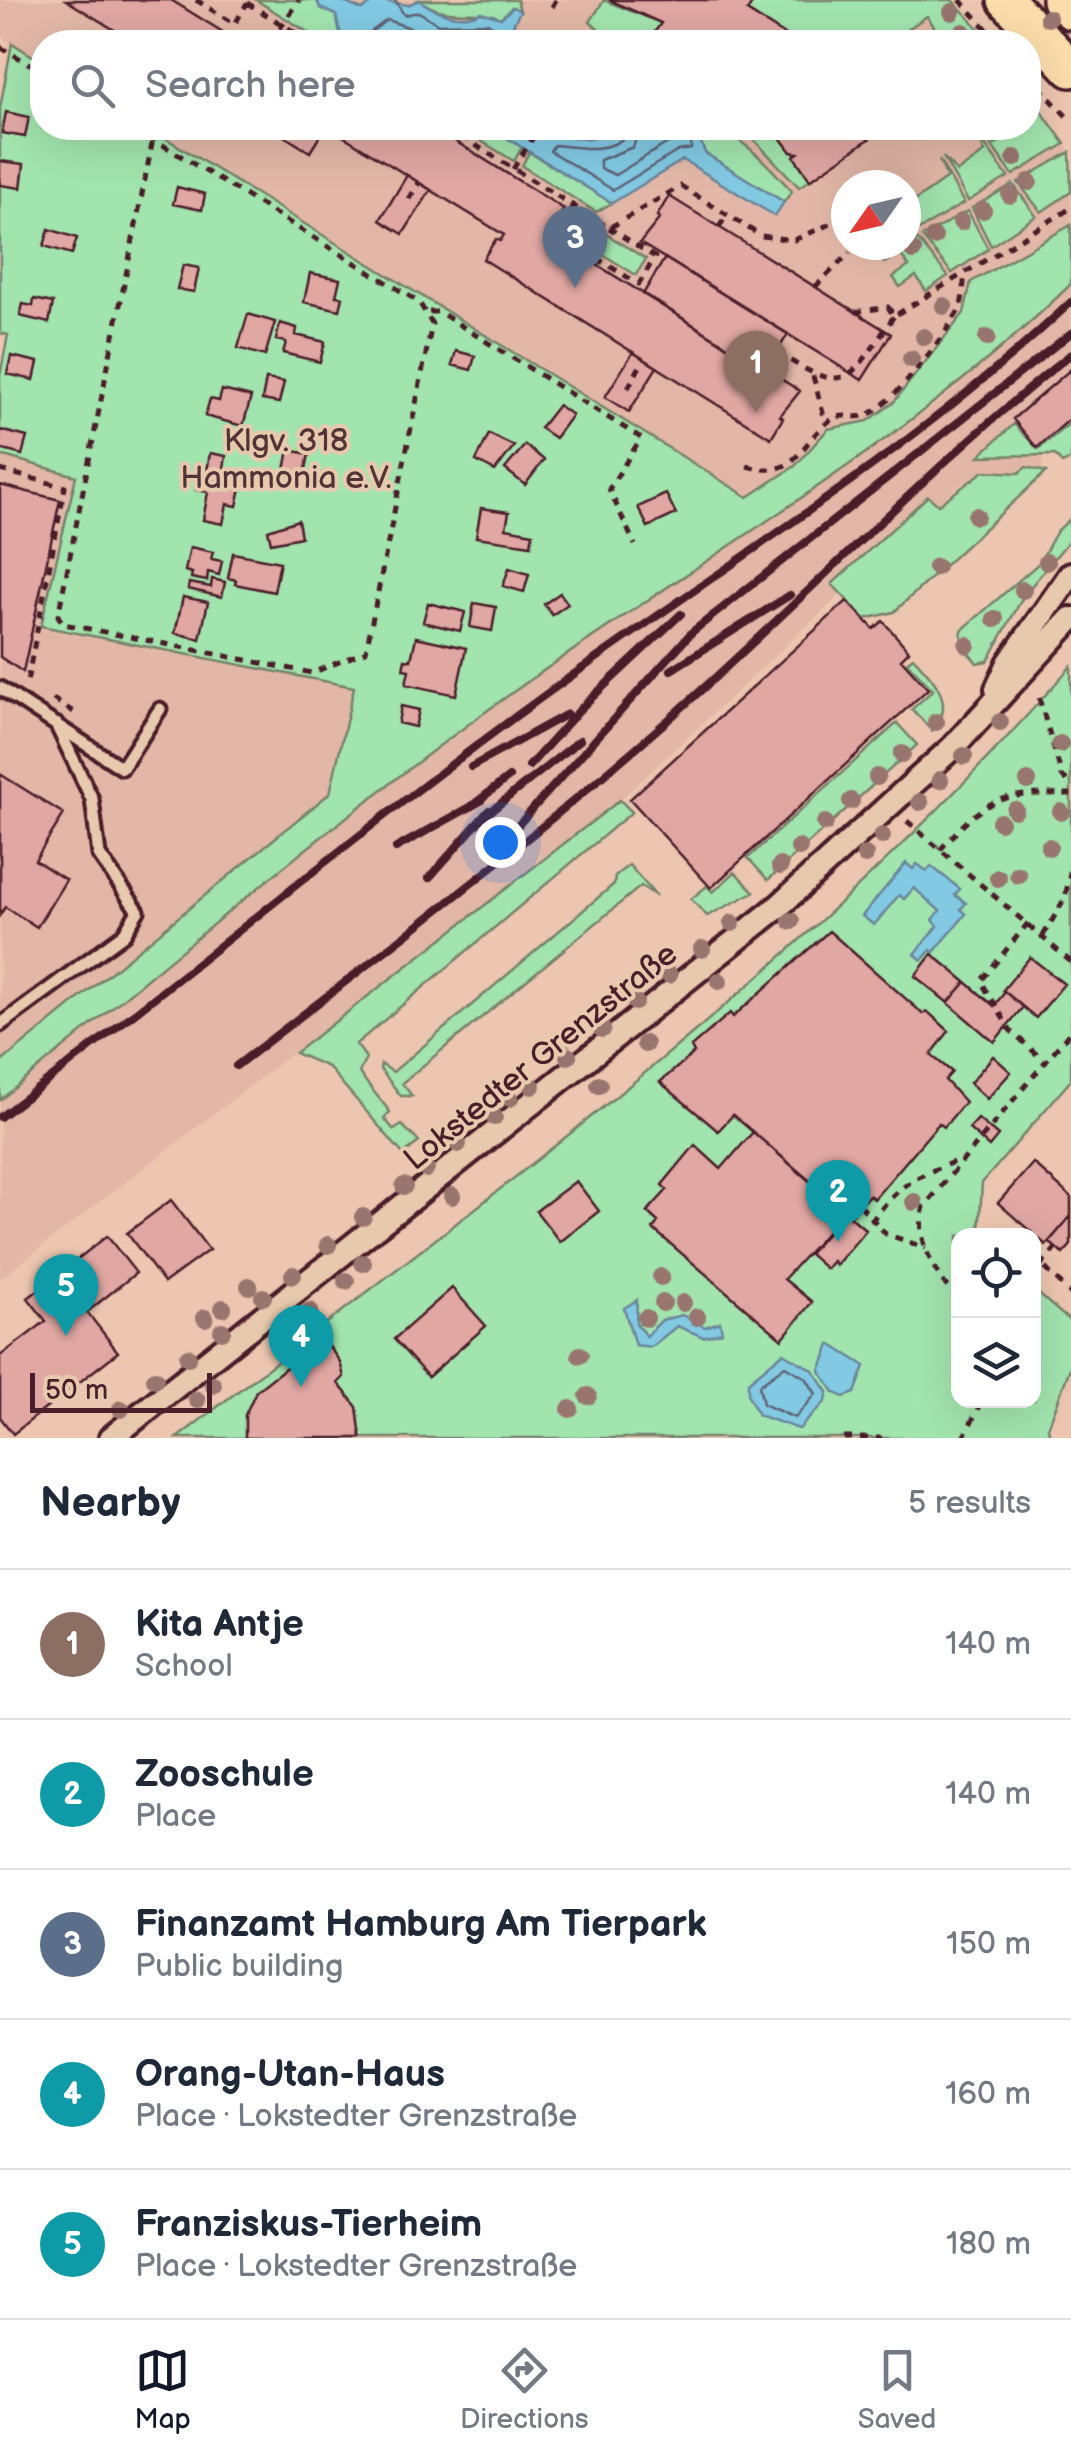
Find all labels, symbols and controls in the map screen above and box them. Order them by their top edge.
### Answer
search box [30,30,1041,140]
icon: search [65,58,120,113]
text: Search here [145,63,356,108]
north arrow [831,170,921,260]
pin: 3 [542,206,608,288]
pin: 1 [724,330,788,413]
park label: Klgv. 318 Hammonia e.V. [180,422,392,498]
your location [475,817,526,868]
street label: Lokstedter Grenzstraße [397,935,685,1179]
pin: 2 [806,1160,870,1242]
map controls [951,1228,1041,1408]
button: locate [951,1228,1041,1318]
pin: 5 [34,1254,98,1336]
pin: 4 [268,1304,334,1387]
button: layers [951,1318,1041,1408]
scale bar [30,1368,212,1412]
text: 50 m [45,1374,108,1407]
text: Nearby [40,1478,180,1529]
text: 5 results [908,1484,1031,1523]
text: Kita Antje [135,1602,304,1647]
text: 1 [66,1625,79,1664]
text: 140 m [945,1625,1031,1664]
text: School [135,1647,233,1686]
text: Zooschule [135,1752,314,1797]
text: 2 [63,1775,82,1814]
text: 140 m [945,1775,1031,1814]
text: Place [135,1797,216,1836]
text: Finanzamt Hamburg Am Tierpark [135,1902,707,1947]
text: 3 [63,1925,82,1964]
text: 150 m [946,1925,1031,1964]
text: Public building [135,1947,344,1986]
text: Orang-Utan-Haus [135,2052,445,2097]
text: 4 [63,2075,82,2114]
text: 160 m [945,2075,1031,2114]
text: Place · Lokstedter Grenzstraße [135,2097,577,2136]
text: Franziskus-Tierheim [135,2202,482,2247]
text: 5 [63,2225,82,2264]
text: 180 m [946,2225,1031,2264]
text: Place · Lokstedter Grenzstraße [135,2247,577,2286]
tab: Map [135,2343,191,2436]
tab: Directions [460,2343,589,2436]
tab: Saved [858,2343,936,2436]

